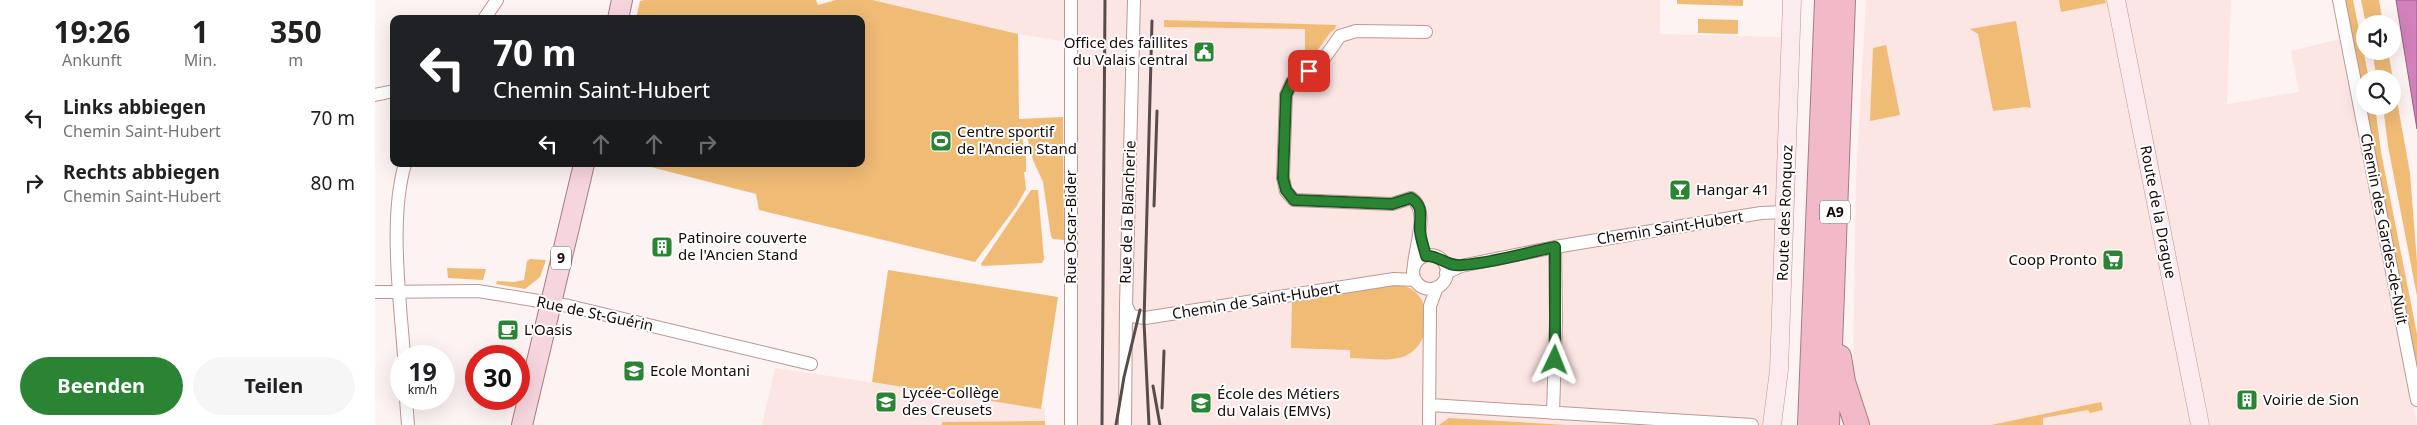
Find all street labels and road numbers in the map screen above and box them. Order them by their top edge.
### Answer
street label: Chemin des Gardes-de-Nuit [2357,131,2413,327]
street label: Rue de la Blancherie [1115,140,1139,284]
street label: Route de la Drague [2136,143,2182,280]
street label: Route des Ronquoz [1772,144,1796,281]
street label: Rue Oscar-Bider [1060,170,1080,284]
road number: A9 [1820,200,1850,223]
street label: Chemin Saint-Hubert [1595,205,1745,248]
road number: 9 [551,247,571,270]
street label: Chemin de Saint-Hubert [1171,277,1342,323]
street label: Rue de St-Guérin [535,291,655,335]

